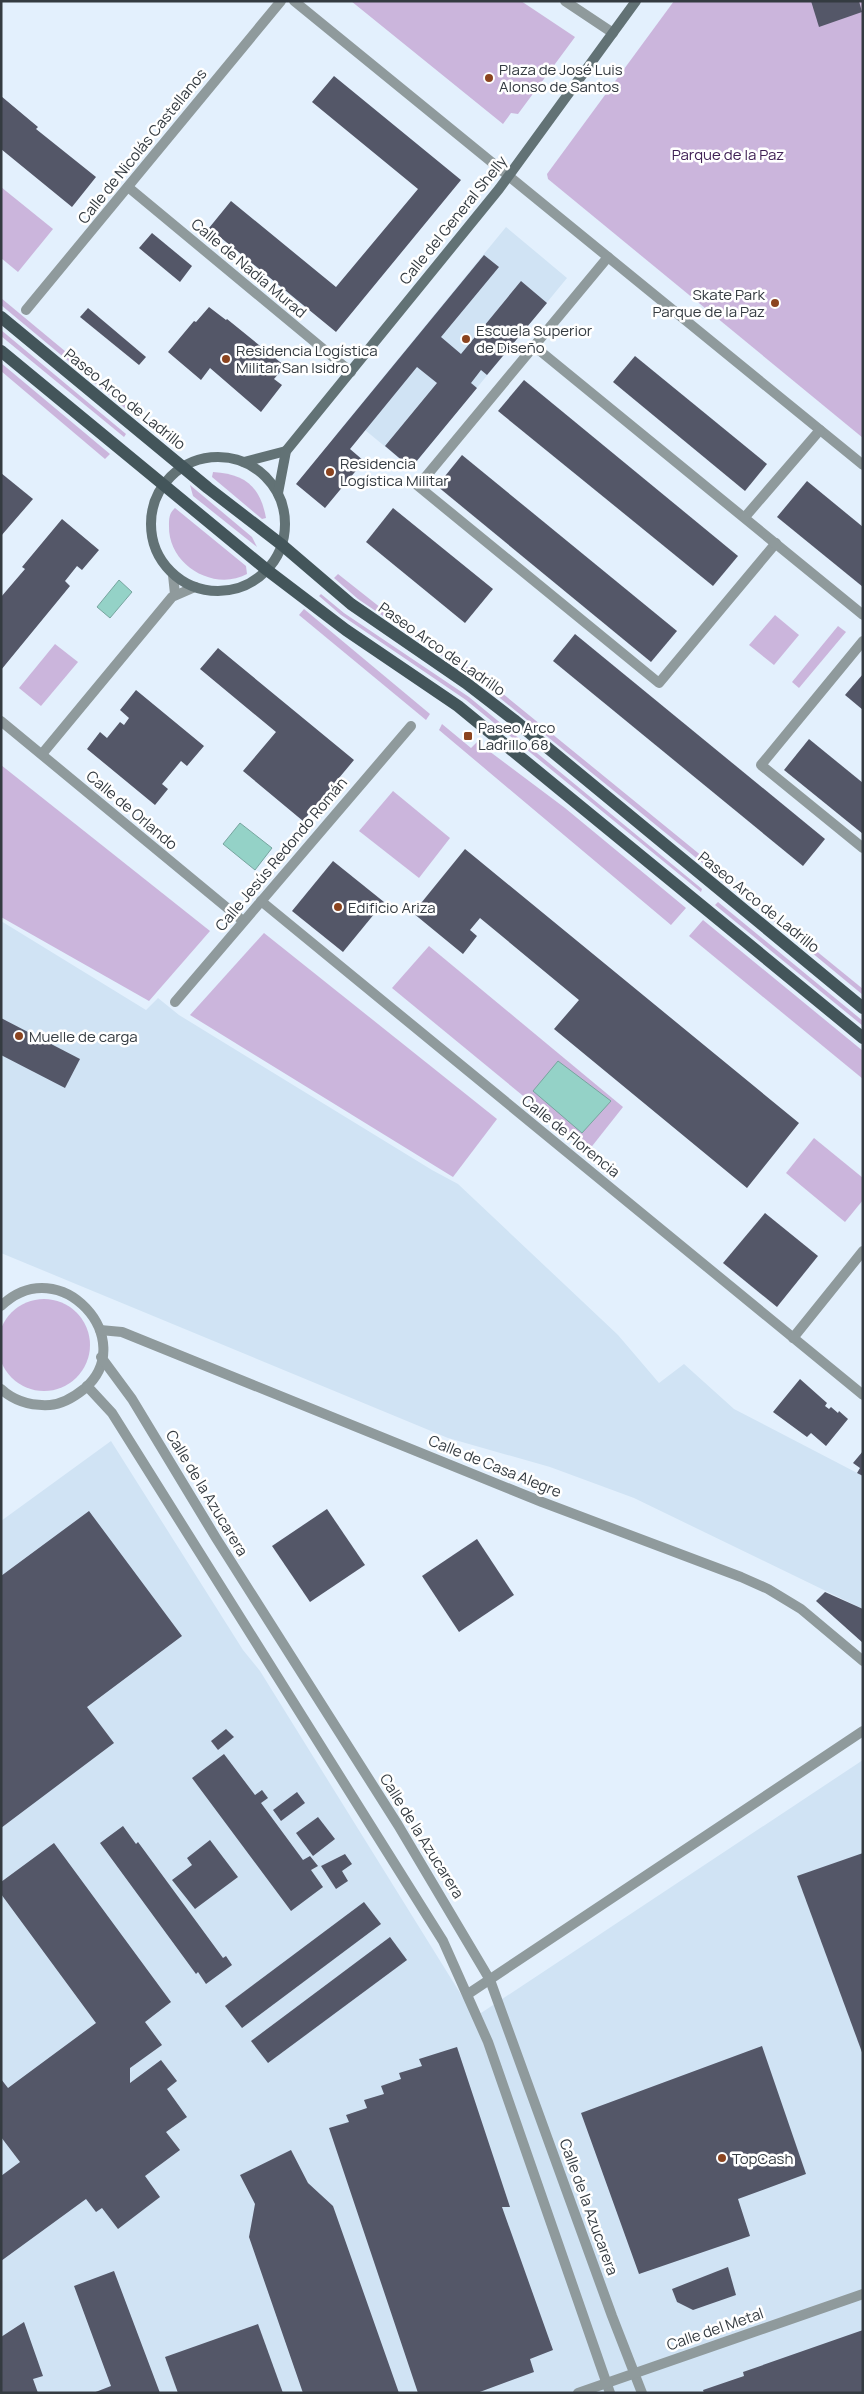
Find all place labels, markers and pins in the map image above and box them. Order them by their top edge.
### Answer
place label: Plaza de José Luis Alonso de Santos [499,59,623,97]
marker: Plaza de José Luis Alonso de Santos [483,72,495,84]
place label: Skate Park Parque de la Paz [653,284,766,322]
marker: Skate Park Parque de la Paz [769,297,781,309]
place label: Escuela Superior de Diseño [476,320,593,358]
marker: Escuela Superior de Diseño [460,333,472,345]
place label: Residencia Logística Militar San Isidro [236,340,378,378]
marker: Residencia Logística Militar San Isidro [220,353,232,365]
place label: Residencia Logística Militar [340,453,449,491]
marker: Residencia Logística Militar [324,466,336,478]
place label: Paseo Arco Ladrillo 68 [478,717,555,755]
marker: Paseo Arco Ladrillo 68 [462,730,474,742]
place label: Edificio Ariza [348,897,436,918]
marker: Edificio Ariza [332,901,344,913]
place label: Muelle de carga [29,1026,138,1047]
marker: Muelle de carga [13,1030,25,1042]
place label: TopCash [732,2148,793,2169]
marker: TopCash [716,2152,728,2164]

